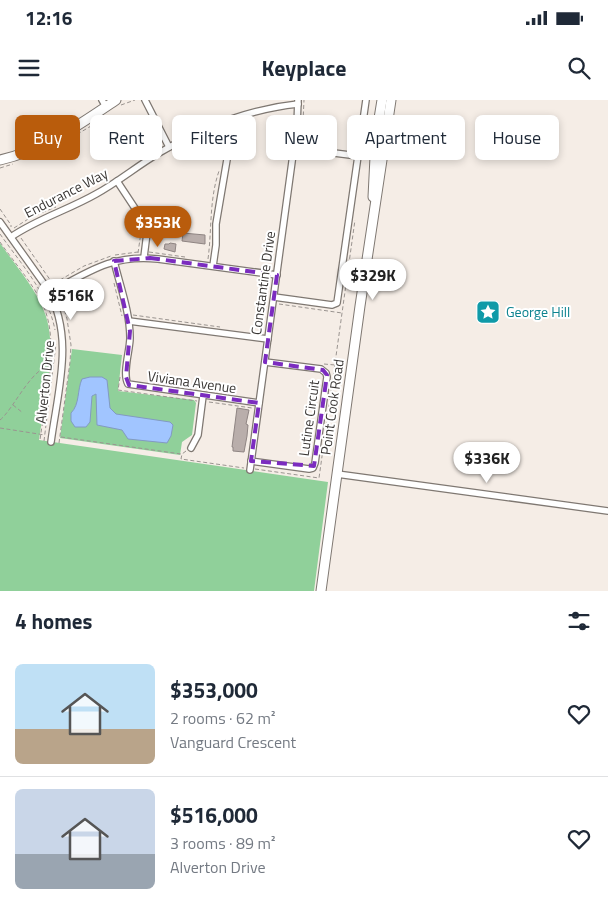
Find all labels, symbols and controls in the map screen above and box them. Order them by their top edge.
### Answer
text: 12:16 [25,3,72,32]
text: Keyplace [262,51,346,85]
icon: menu [15,54,43,82]
icon: search [565,54,593,82]
chip: Buy [15,115,80,160]
chip: Rent [90,115,162,160]
chip: Filters [172,115,256,160]
chip: New [266,115,337,160]
chip: Apartment [347,115,465,160]
chip: House [475,115,559,160]
street label: Endurance Way [20,162,112,223]
pin: $353K [123,206,193,248]
text: $353K [135,210,181,234]
street label: Constantine Drive [245,230,280,336]
pin: $329K [338,258,408,301]
text: $329K [350,263,396,287]
pin: $516K [36,278,106,321]
text: $516K [48,283,94,307]
place icon: George Hill [475,299,501,325]
place label: George Hill [506,301,570,322]
street label: Alverton Drive [30,339,59,425]
street label: Point Cook Road [314,358,349,456]
street label: Viviana Avenue [146,365,238,398]
street label: Lutine Circuit [293,378,324,457]
pin: $336K [452,442,522,484]
text: $336K [464,446,510,470]
text: 4 homes [15,605,92,637]
icon: filters [565,607,593,635]
text: $353,000 [170,674,258,706]
icon: home [55,684,115,744]
icon: heart [565,700,593,728]
text: 2 rooms · 62 m² [170,706,275,730]
text: Vanguard Crescent [170,730,296,754]
text: $516,000 [170,799,258,831]
icon: home [55,809,115,869]
icon: heart [565,825,593,853]
text: 3 rooms · 89 m² [170,831,275,855]
text: Alverton Drive [170,855,266,879]

